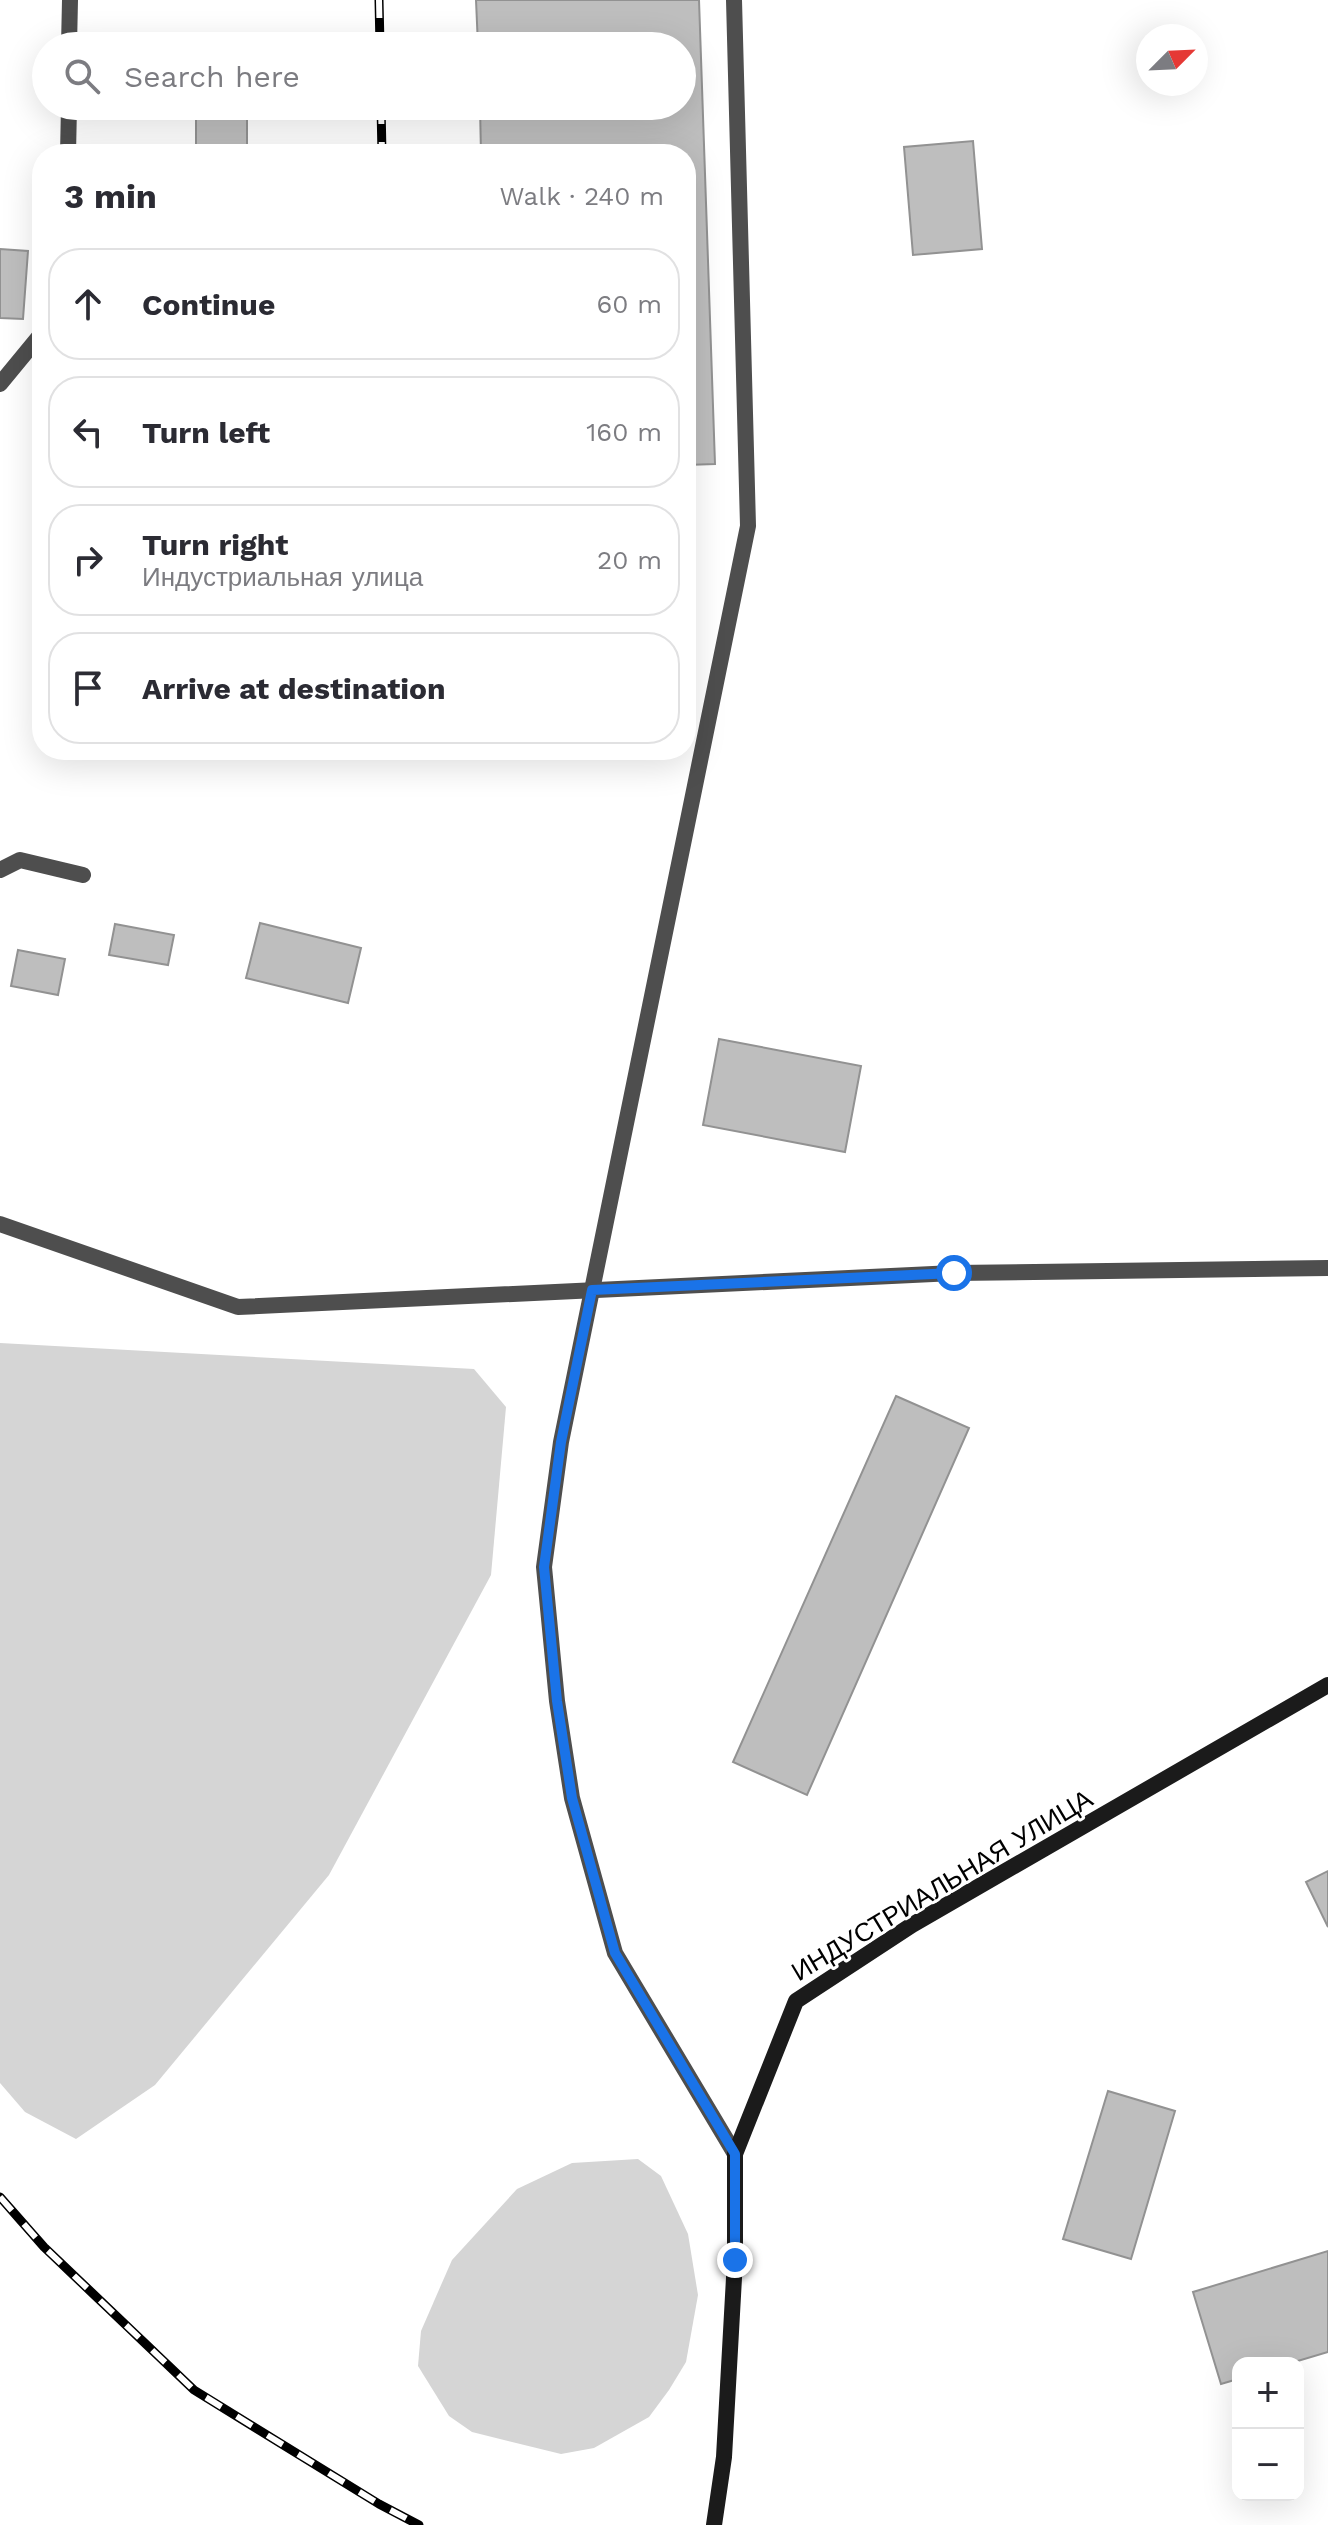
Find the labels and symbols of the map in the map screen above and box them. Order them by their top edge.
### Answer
north arrow [1136,24,1208,96]
route start [936,1255,972,1291]
street label: ИНДУСТРИАЛЬНАЯ УЛИЦА [786,1783,1098,1987]
route end [717,2242,753,2278]

